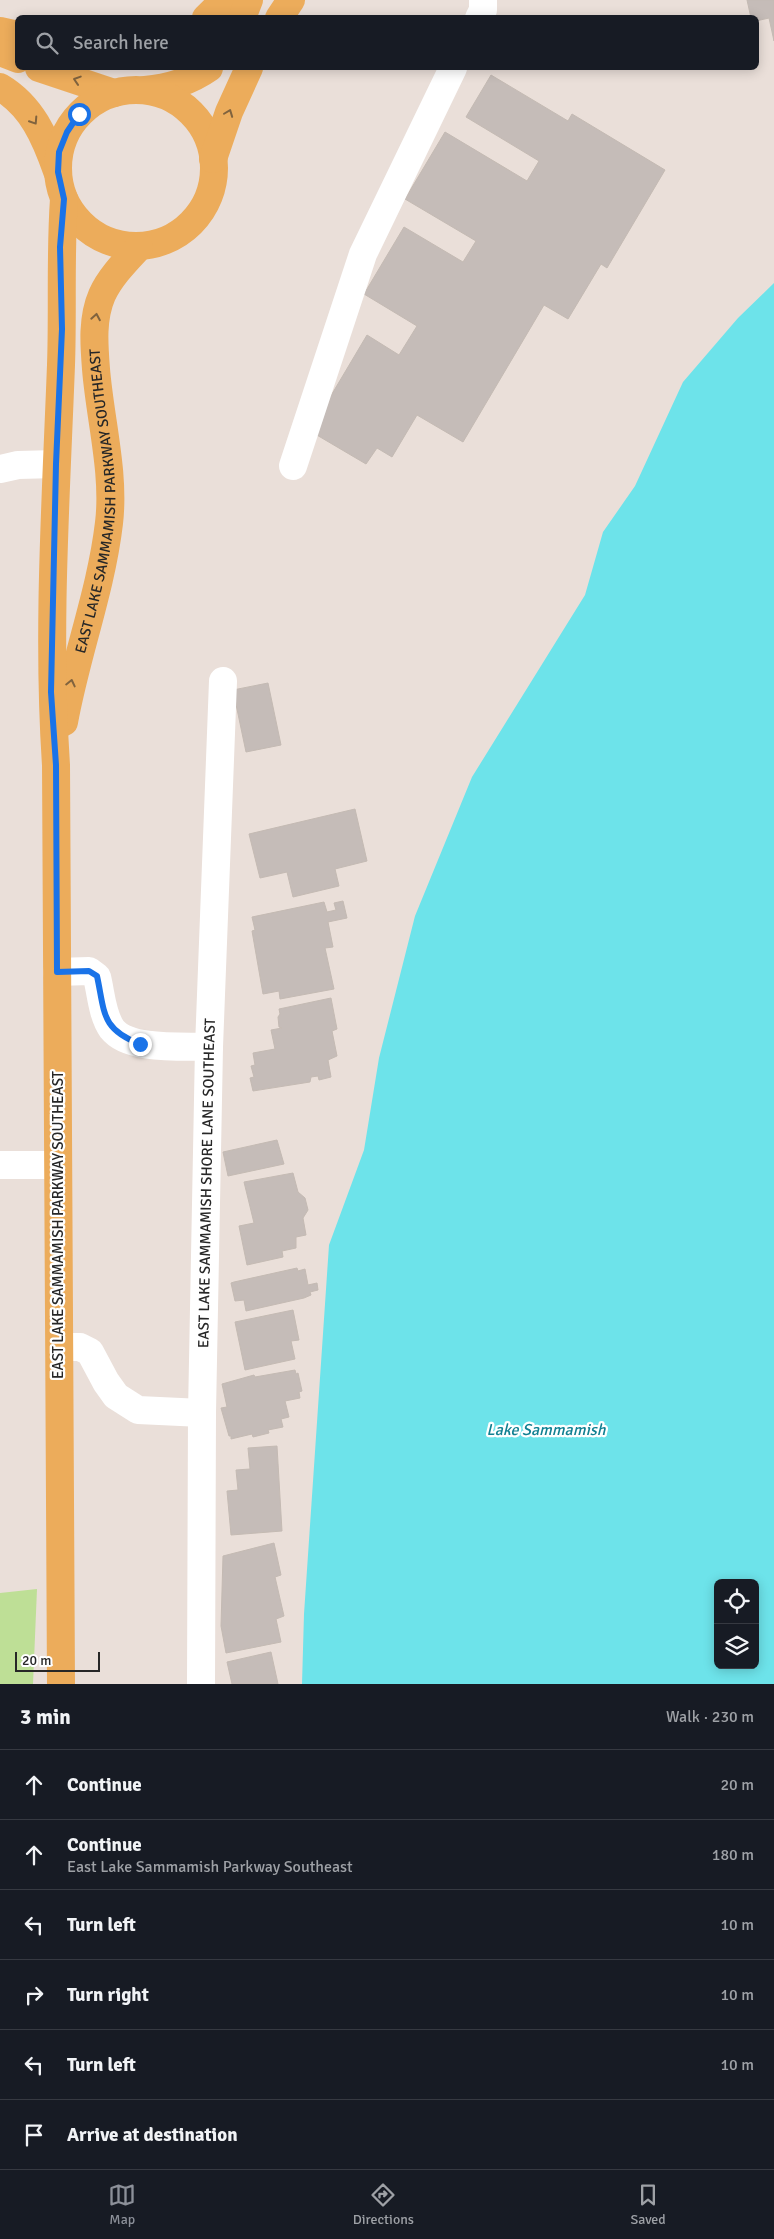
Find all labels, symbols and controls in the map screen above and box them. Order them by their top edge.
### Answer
search box [15,15,759,70]
icon: search [33,29,61,57]
text: Search here [73,31,169,55]
one-way arrow [73,76,81,86]
route start [68,103,91,126]
one-way arrow [223,109,233,118]
one-way arrow [28,115,38,124]
one-way arrow [91,312,101,321]
street label: EAST LAKE SAMMAMISH PARKWAY SOUTHEAST [71,348,119,655]
one-way arrow [65,678,76,687]
street label: EAST LAKE SAMMAMISH SHORE LANE SOUTHEAST [194,1017,219,1348]
route end [129,1033,152,1056]
street label: EAST LAKE SAMMAMISH PARKWAY SOUTHEAST [49,1070,67,1379]
water label: Lake Sammamish [487,1420,607,1440]
map controls [714,1579,759,1669]
button: locate [714,1579,759,1624]
button: layers [714,1624,759,1669]
scale bar [15,1649,100,1672]
text: 20 m [22,1652,51,1669]
text: 3 min [20,1704,71,1730]
text: Walk · 230 m [666,1707,754,1727]
icon: ahead [20,1771,48,1799]
text: Continue [67,1773,142,1797]
text: 20 m [720,1775,754,1795]
text: Continue [67,1833,142,1857]
icon: ahead [20,1841,48,1869]
text: 180 m [712,1845,754,1865]
text: East Lake Sammamish Parkway Southeast [67,1857,353,1877]
icon: left [20,1911,48,1939]
text: Turn left [67,1913,136,1937]
text: 10 m [720,1915,754,1935]
icon: right [20,1981,48,2009]
text: Turn right [67,1983,149,2007]
text: 10 m [720,1985,754,2005]
icon: left [20,2051,48,2079]
text: Turn left [67,2053,136,2077]
text: 10 m [720,2055,754,2075]
icon: arrive [20,2121,48,2149]
text: Arrive at destination [67,2123,238,2147]
tab: Map [108,2181,136,2228]
tab: Directions [353,2181,414,2228]
tab: Saved [630,2181,666,2228]

